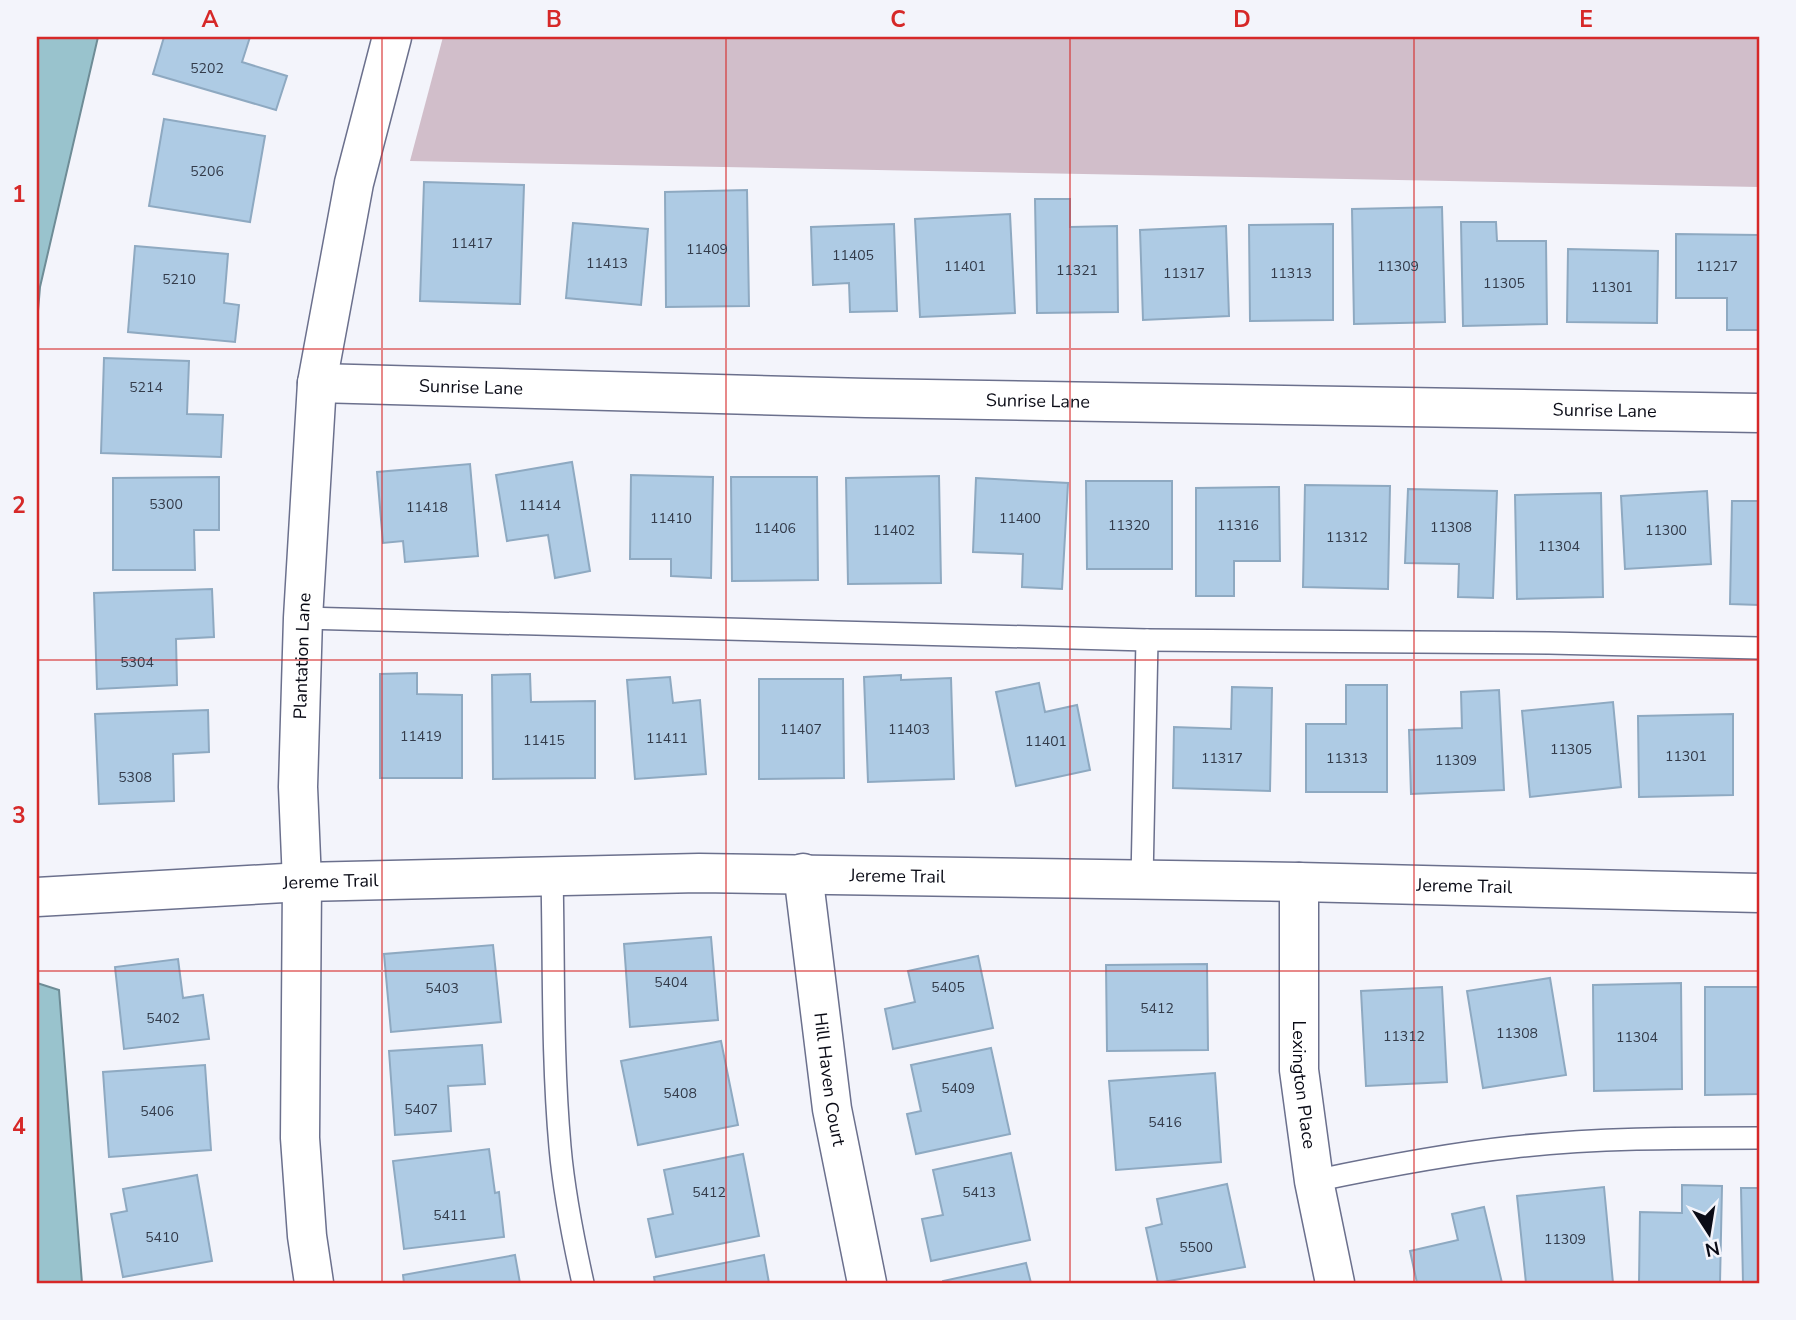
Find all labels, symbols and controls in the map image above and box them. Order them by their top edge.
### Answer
text: A [201,4,219,35]
text: B [546,4,562,35]
text: C [890,4,906,35]
text: D [1233,4,1251,35]
text: E [1579,4,1593,35]
house number: 5202 [190,59,224,78]
house number: 5206 [190,162,224,181]
text: 1 [12,179,26,210]
house number: 11417 [451,234,493,253]
house number: 11409 [686,240,728,259]
house number: 11405 [832,246,874,265]
house number: 11413 [586,254,628,273]
house number: 11401 [944,257,986,276]
house number: 11309 [1377,257,1419,276]
house number: 11217 [1696,257,1738,276]
house number: 11321 [1056,261,1098,280]
house number: 11317 [1163,264,1205,283]
house number: 11313 [1270,264,1312,283]
house number: 5210 [162,270,196,289]
house number: 11305 [1483,274,1525,293]
house number: 11301 [1591,278,1633,297]
street label: Sunrise Lane [419,374,523,401]
house number: 5214 [129,378,163,397]
street label: Sunrise Lane [986,388,1090,414]
street label: Sunrise Lane [1552,398,1657,423]
text: 2 [12,490,26,521]
house number: 5300 [149,495,183,514]
house number: 11414 [519,496,561,515]
house number: 11418 [406,498,448,517]
house number: 11410 [650,509,692,528]
house number: 11400 [999,509,1041,528]
house number: 11320 [1108,516,1150,535]
house number: 11316 [1217,516,1259,535]
house number: 11308 [1430,518,1472,537]
house number: 11406 [754,519,796,538]
house number: 11402 [873,521,915,540]
house number: 11300 [1645,521,1687,540]
house number: 11312 [1326,528,1368,547]
house number: 11304 [1538,537,1580,556]
street label: Plantation Lane [288,592,316,720]
house number: 5304 [120,653,154,672]
house number: 11407 [780,720,822,739]
house number: 11403 [888,720,930,739]
house number: 11419 [400,727,442,746]
house number: 11411 [646,729,688,748]
house number: 11415 [523,731,565,750]
house number: 11401 [1025,732,1067,751]
house number: 11305 [1550,740,1592,759]
house number: 11301 [1665,747,1707,766]
house number: 11317 [1201,749,1243,768]
house number: 11313 [1326,749,1368,768]
house number: 11309 [1435,751,1477,770]
house number: 5308 [118,768,152,787]
text: 3 [12,800,26,831]
street label: Jereme Trail [848,863,946,889]
street label: Jereme Trail [281,868,379,895]
street label: Jereme Trail [1415,873,1513,899]
house number: 5404 [654,973,688,992]
house number: 5405 [931,978,965,997]
house number: 5403 [425,979,459,998]
house number: 5412 [1140,999,1174,1018]
house number: 5402 [146,1009,180,1028]
street label: Hill Haven Court [808,1011,851,1149]
street label: Lexington Place [1287,1021,1322,1150]
house number: 11308 [1496,1024,1538,1043]
house number: 11312 [1383,1027,1425,1046]
house number: 11304 [1616,1028,1658,1047]
house number: 5409 [941,1079,975,1098]
house number: 5408 [663,1084,697,1103]
house number: 5407 [404,1100,438,1119]
house number: 5406 [140,1102,174,1121]
text: 4 [12,1111,26,1142]
house number: 5416 [1148,1113,1182,1132]
house number: 5412 [692,1183,726,1202]
house number: 5413 [962,1183,996,1202]
north arrow [1674,1198,1744,1268]
house number: 5411 [433,1206,467,1225]
house number: 5410 [145,1228,179,1247]
house number: 11309 [1544,1230,1586,1249]
text: N [1703,1234,1722,1263]
house number: 5500 [1179,1238,1213,1257]

